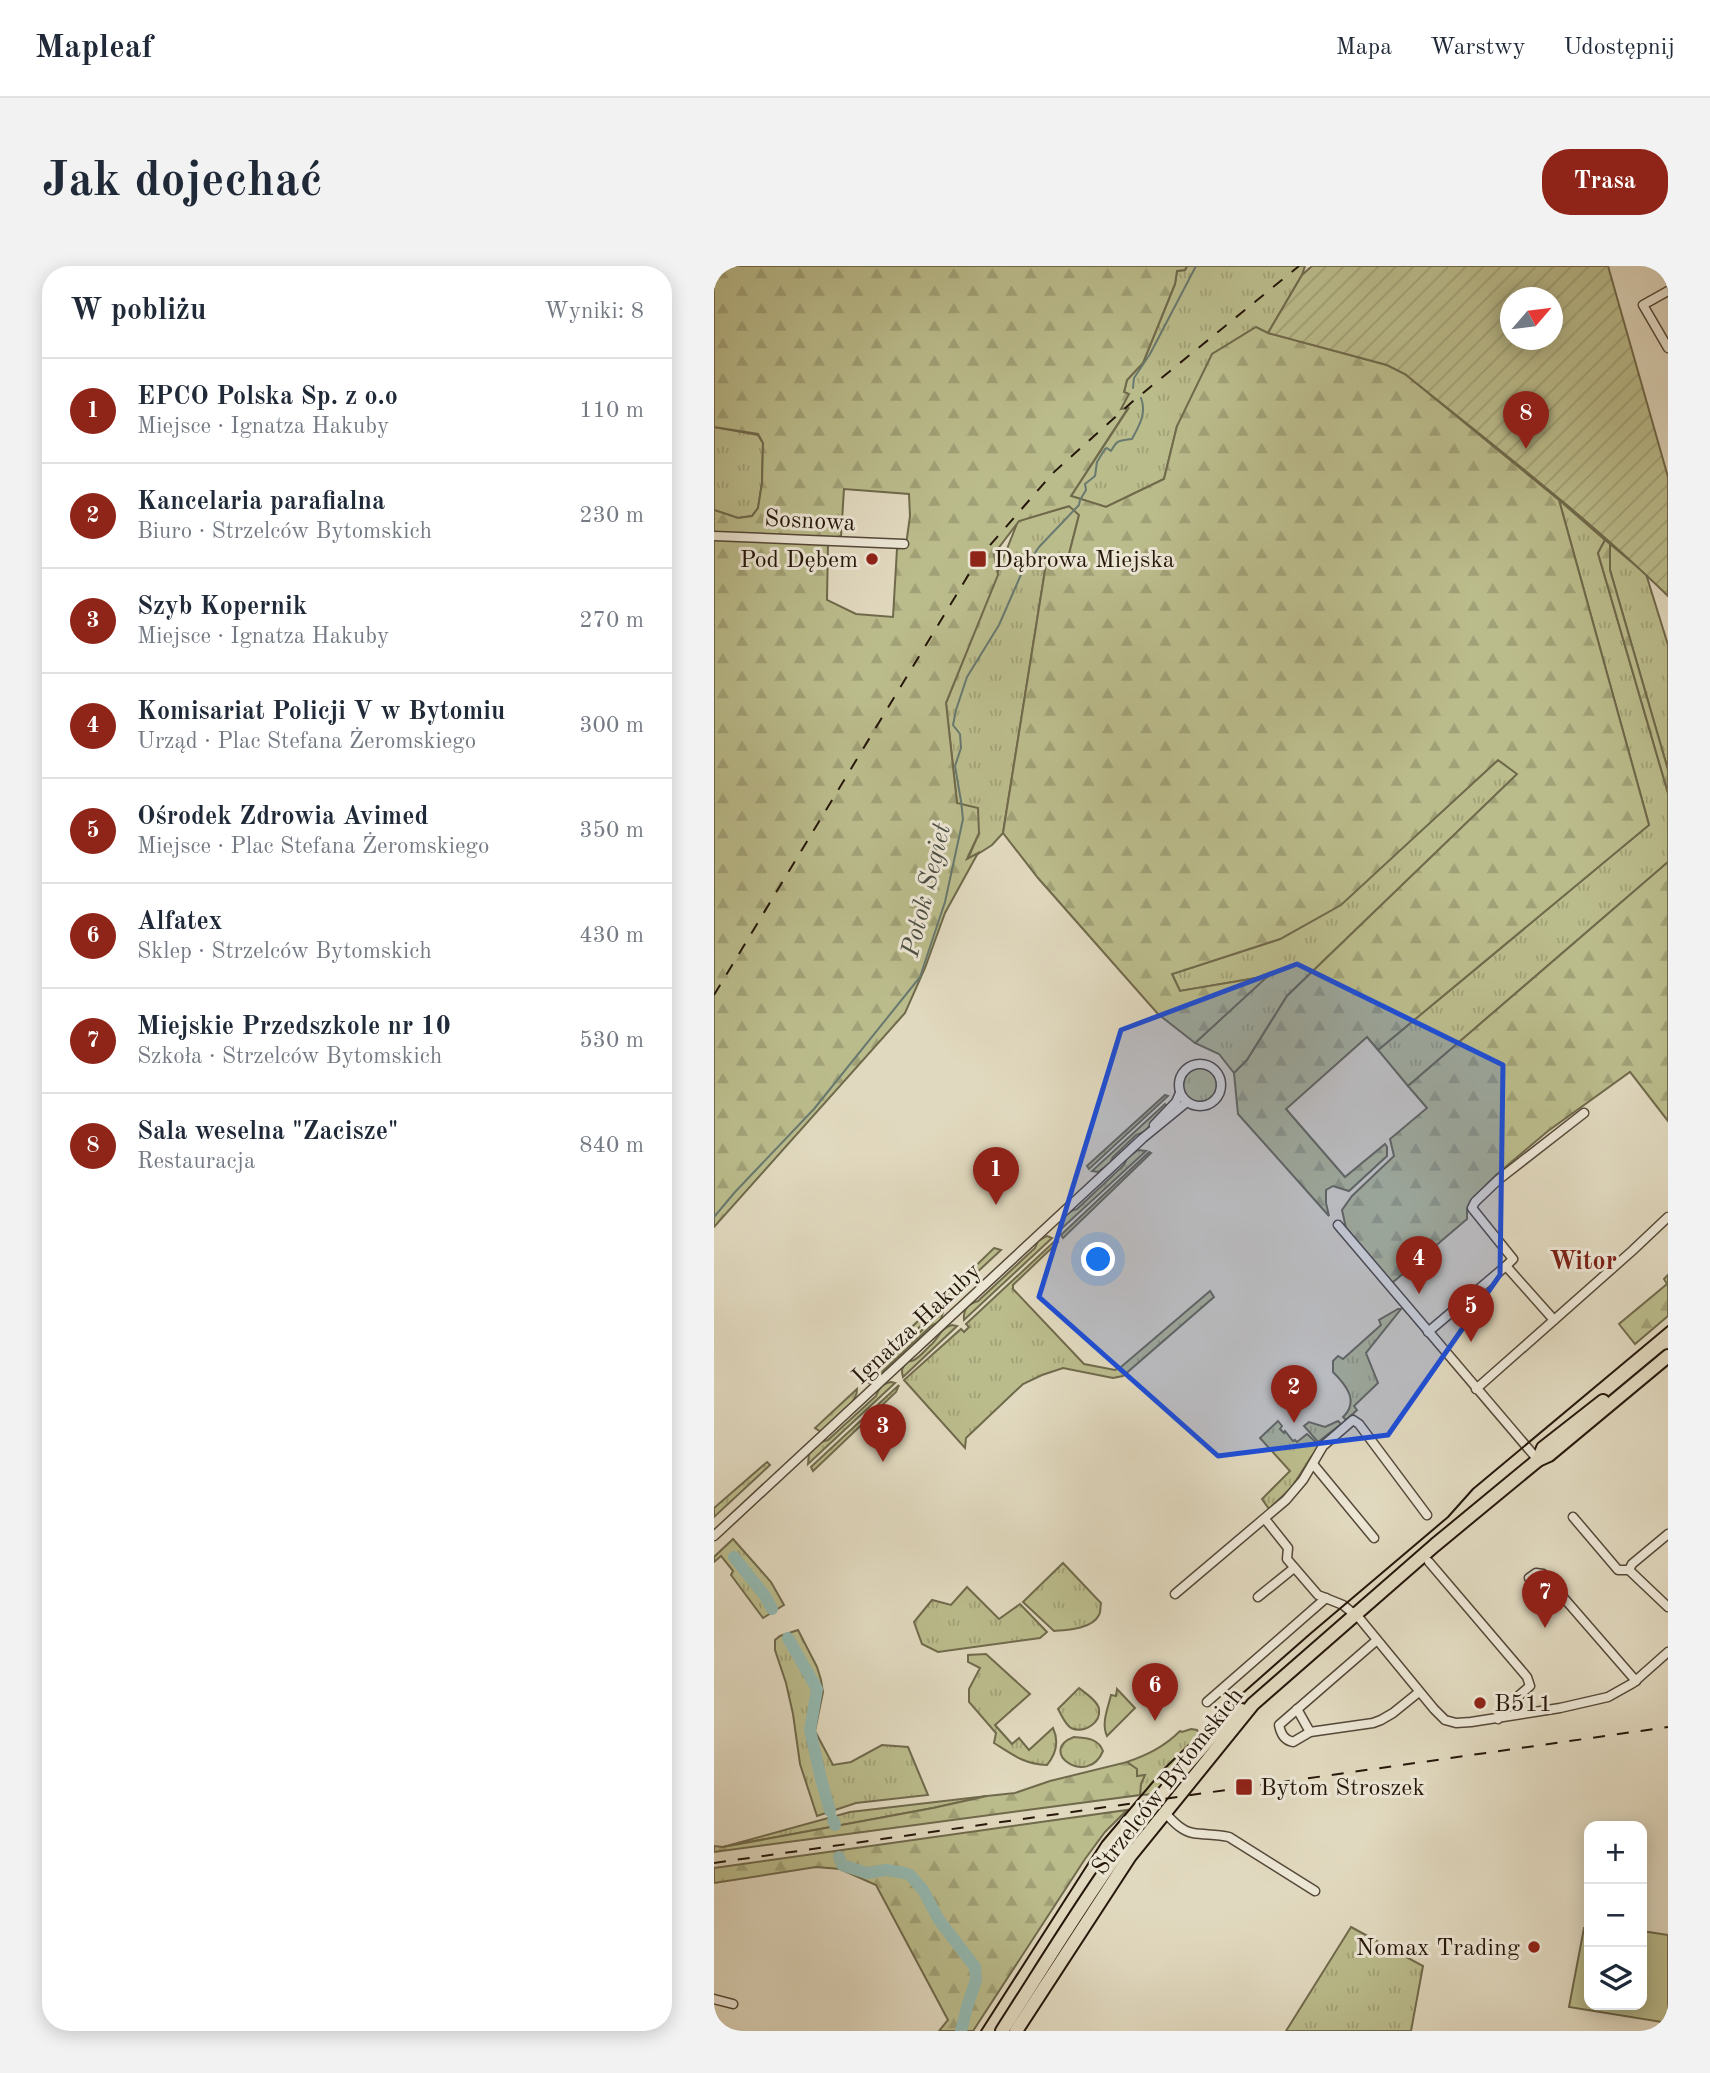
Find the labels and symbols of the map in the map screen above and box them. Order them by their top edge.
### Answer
north arrow [1500,287,1563,350]
pin: 8 [1503,391,1549,449]
street label: Sosnowa [764,508,856,536]
place label: Pod Dębem [740,549,858,573]
marker: Dąbrowa Miejska [968,549,988,569]
place label: Dąbrowa Miejska [994,549,1175,573]
marker: Pod Dębem [864,551,880,567]
water label: Potok Segiet [898,821,956,961]
pin: 1 [973,1147,1019,1205]
pin: 4 [1396,1236,1442,1294]
your location [1081,1242,1115,1276]
district label: Witor [1549,1249,1617,1275]
street label: Ignatza Hakuby [849,1259,986,1390]
pin: 5 [1448,1284,1494,1342]
pin: 2 [1271,1365,1317,1423]
pin: 3 [860,1404,906,1462]
pin: 7 [1522,1570,1568,1628]
pin: 6 [1132,1663,1178,1721]
street label: Strzelców Bytomskich [1088,1684,1249,1880]
place label: B511 [1494,1693,1552,1717]
marker: B511 [1472,1695,1488,1711]
marker: Bytom Stroszek [1234,1777,1254,1797]
place label: Bytom Stroszek [1260,1777,1425,1801]
place label: Nomax Trading [1356,1937,1520,1961]
marker: Nomax Trading [1526,1939,1542,1955]

